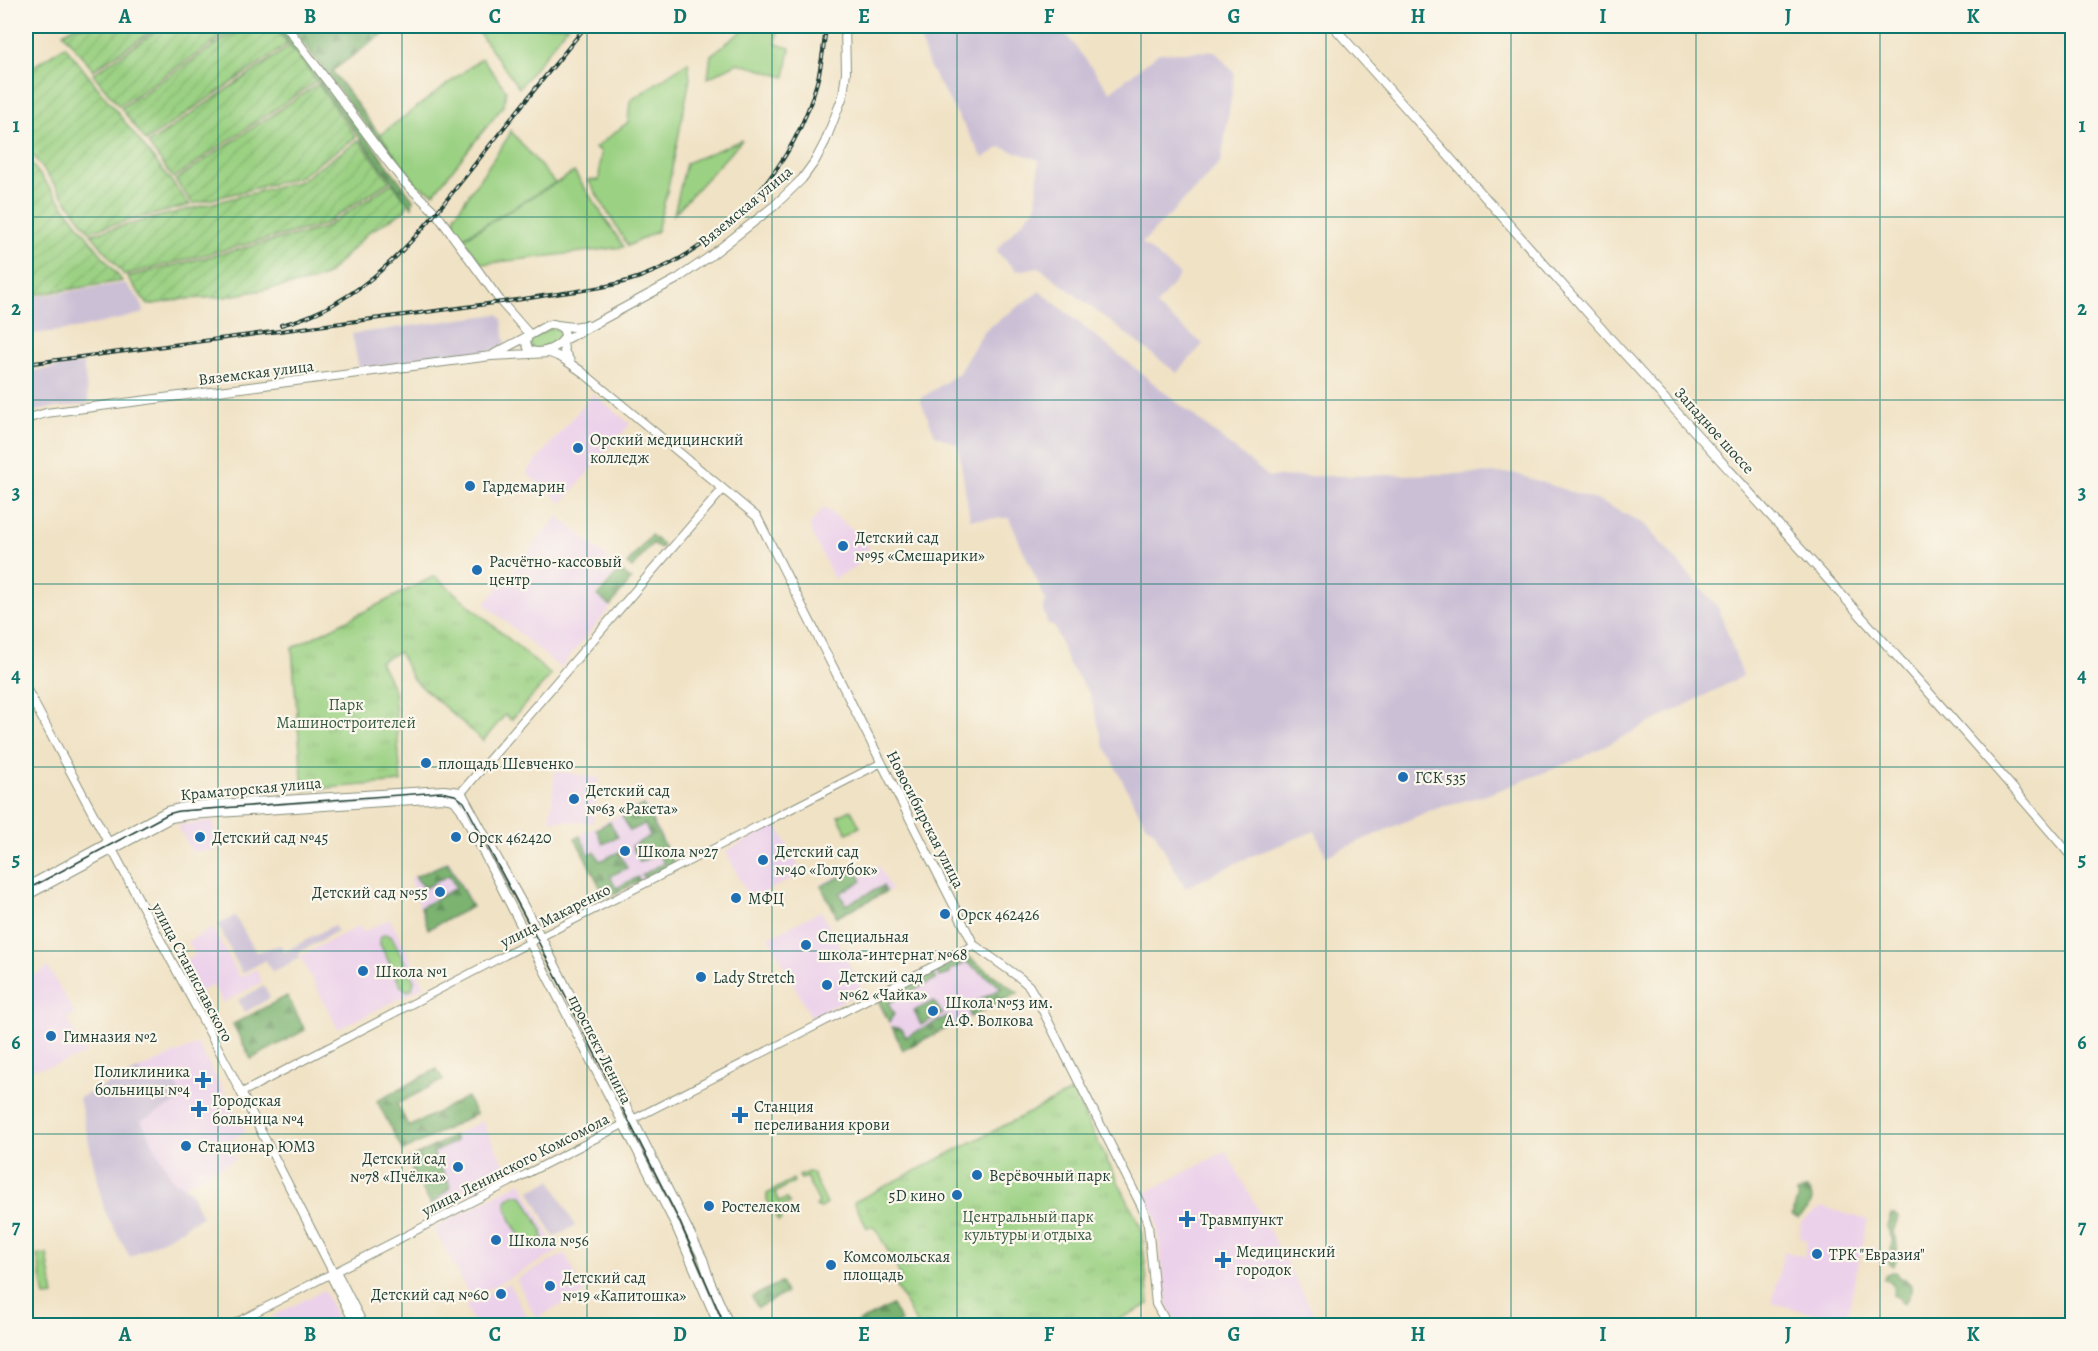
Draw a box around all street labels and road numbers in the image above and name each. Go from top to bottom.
street label: Вяземская улица [694,161,798,253]
street label: Вяземская улица [197,355,316,391]
street label: Западное шоссе [1669,382,1759,479]
street label: Новосибирская улица [881,747,970,893]
street label: Краматорская улица [180,772,323,806]
street label: улица Макаренко [496,879,614,954]
street label: улица Станиславского [146,898,238,1046]
street label: проспект Ленина [563,991,637,1109]
street label: улица Ленинского Комсомола [417,1108,614,1222]

